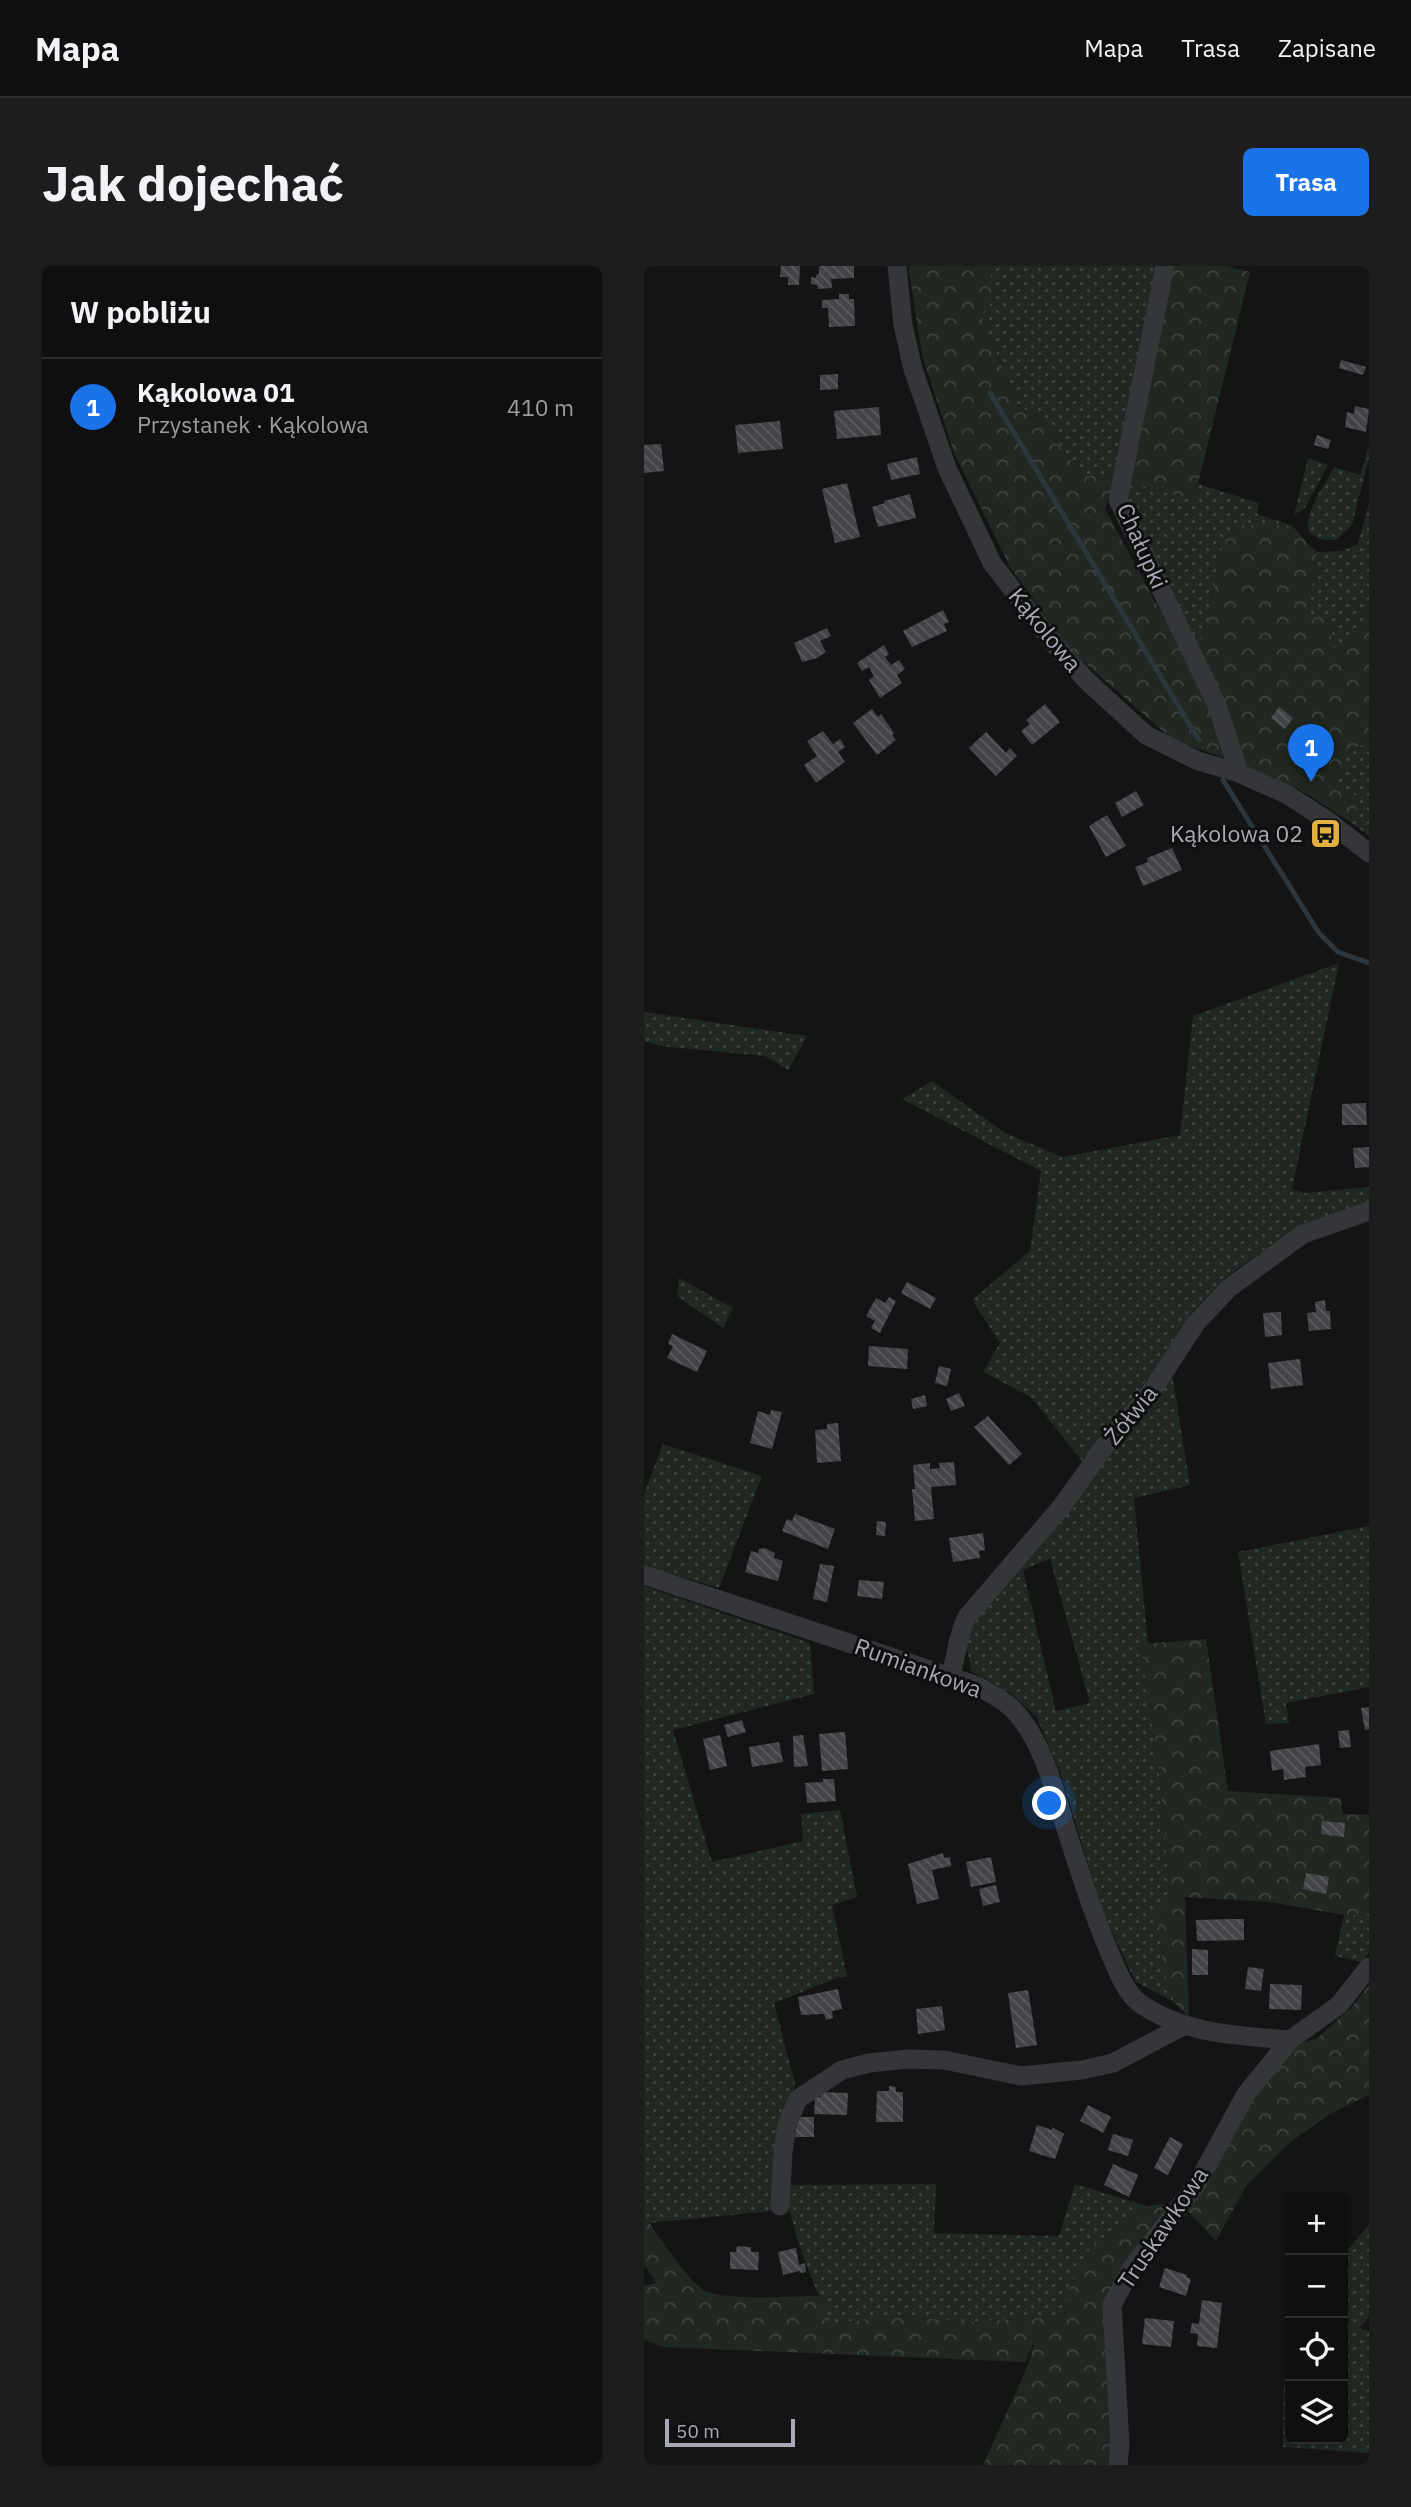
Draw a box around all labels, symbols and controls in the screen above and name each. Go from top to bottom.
text: Mapa [35,27,120,70]
text: Mapa [1084,32,1143,64]
text: Trasa [1181,32,1240,64]
text: Zapisane [1278,32,1376,64]
button: Trasa [1243,148,1369,216]
text: Jak dojechać [42,151,344,214]
text: W pobliżu [70,292,211,331]
text: Kąkolowa 01 [137,375,295,409]
text: 1 [86,392,100,422]
text: 410 m [507,392,574,422]
text: Przystanek · Kąkolowa [137,409,369,439]
street label: Chałupki [1111,498,1175,593]
street label: Kąkolowa [1003,581,1089,678]
pin: 1 [1288,724,1334,782]
bus stop icon: Kąkolowa 02 [1309,817,1343,851]
place label: Kąkolowa 02 [1170,818,1303,848]
street label: Żółwia [1097,1378,1163,1450]
street label: Rumiankowa [851,1630,986,1704]
your location [1032,1786,1066,1820]
street label: Truskawkowa [1110,2161,1214,2294]
map controls [1285,2192,1348,2444]
button: + [1285,2192,1348,2255]
button: − [1285,2255,1348,2318]
button: locate [1285,2318,1348,2381]
button: layers [1285,2381,1348,2444]
scale bar [665,2416,794,2448]
text: 50 m [676,2419,720,2443]

